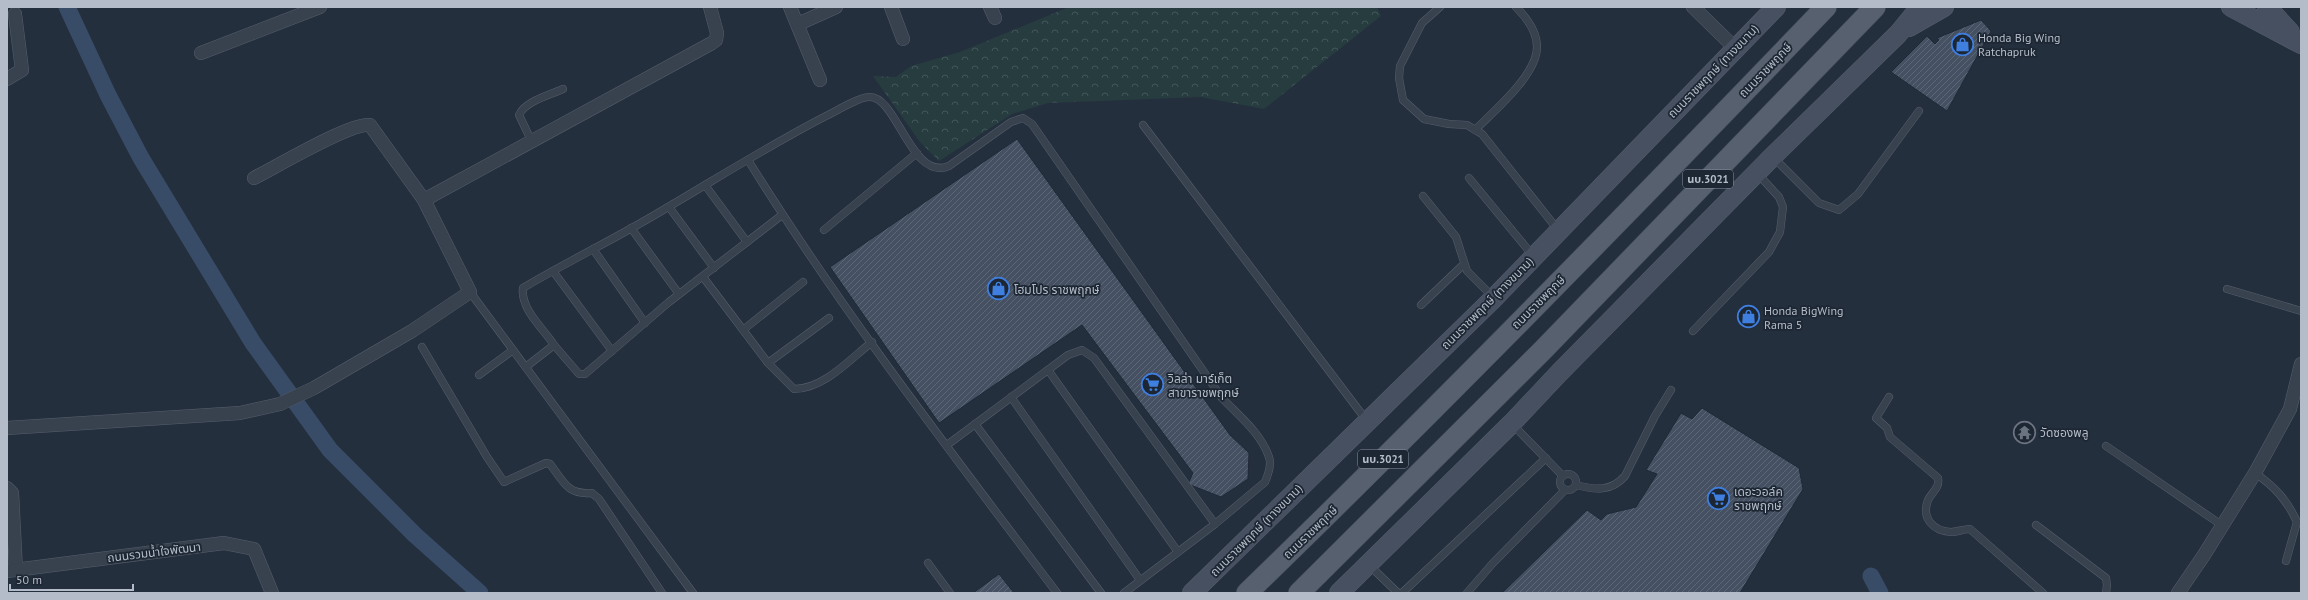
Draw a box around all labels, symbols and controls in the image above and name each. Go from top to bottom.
street label: ถนนราชพฤกษ์ (ทางขนาน) [1664,21,1762,121]
place label: Honda Big Wing Ratchapruk [1978,30,2060,59]
shop icon: Honda Big Wing Ratchapruk [1950,31,1976,57]
street label: ถนนราชพฤกษ์ [1735,39,1795,100]
road number: นบ.3021 [1683,170,1733,188]
street label: ถนนราชพฤกษ์ (ทางขนาน) [1438,254,1536,352]
street label: ถนนราชพฤกษ์ [1508,272,1568,332]
shop icon: โฮมโปร ราชพฤกษ์ [985,276,1011,302]
place label: โฮมโปร ราชพฤกษ์ [1014,282,1100,297]
place label: Honda BigWing Rama 5 [1764,303,1844,332]
shop icon: Honda BigWing Rama 5 [1735,304,1761,330]
place label: วิลล่า มาร์เก็ต สาขาราชพฤกษ์ [1167,371,1239,400]
supermarket icon: วิลล่า มาร์เก็ต สาขาราชพฤกษ์ [1139,372,1165,398]
temple icon: วัดซองพลู [2012,419,2038,445]
place label: วัดซองพลู [2040,425,2089,440]
road number: นบ.3021 [1358,450,1408,468]
street label: ถนนราชพฤกษ์ (ทางขนาน) [1207,481,1305,579]
place label: เดอะวอล์ค ราชพฤกษ์ [1734,484,1783,513]
supermarket icon: เดอะวอล์ค ราชพฤกษ์ [1706,485,1732,511]
street label: ถนนราชพฤกษ์ [1280,502,1341,562]
street label: ถนนรวมน้ำใจพัฒนา [106,538,202,565]
scale bar [10,566,133,592]
text: 50 m [16,572,42,587]

